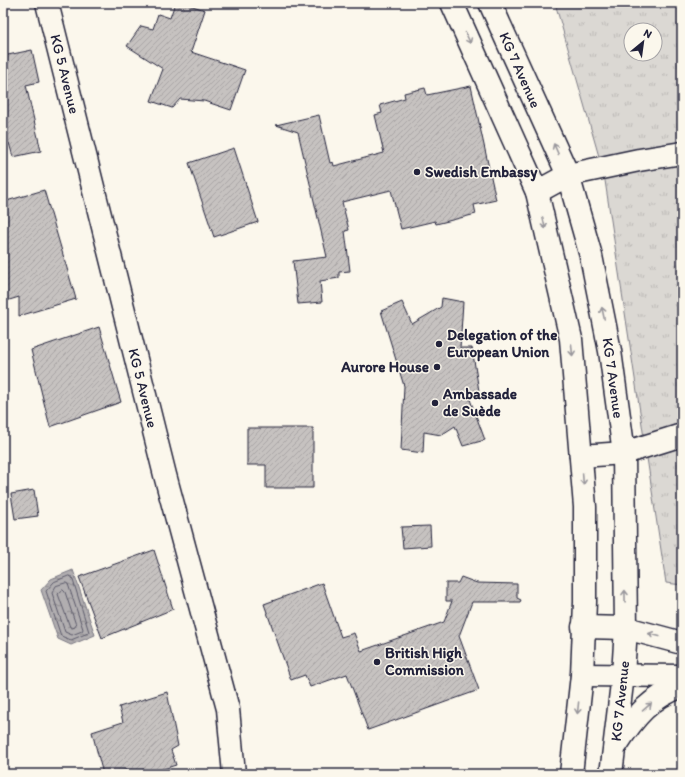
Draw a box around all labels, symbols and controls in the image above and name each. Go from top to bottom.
north arrow [623,22,663,62]
text: N [641,26,654,41]
street label: KG 7 Avenue [495,29,545,111]
street label: KG 5 Avenue [46,32,84,116]
one-way arrow [465,32,472,44]
one-way arrow [552,143,559,155]
place label: Swedish Embassy [425,163,538,182]
marker: Swedish Embassy [412,167,422,177]
one-way arrow [541,216,549,229]
one-way arrow [598,307,606,320]
place label: Delegation of the European Union [447,326,557,362]
street label: KG 7 Avenue [598,337,628,419]
marker: Delegation of the European Union [434,339,444,349]
one-way arrow [569,343,576,356]
street label: KG 5 Avenue [124,346,162,430]
place label: Aurore House [340,358,429,376]
marker: Aurore House [432,362,442,372]
place label: Ambassade de Suède [442,385,517,420]
marker: Ambassade de Suède [430,398,440,408]
one-way arrow [579,472,586,485]
one-way arrow [622,590,629,603]
one-way arrow [648,631,661,639]
place label: British High Commission [385,644,465,679]
marker: British High Commission [372,657,382,667]
street label: KG 7 Avenue [607,660,633,742]
one-way arrow [574,701,582,714]
one-way arrow [641,703,651,712]

